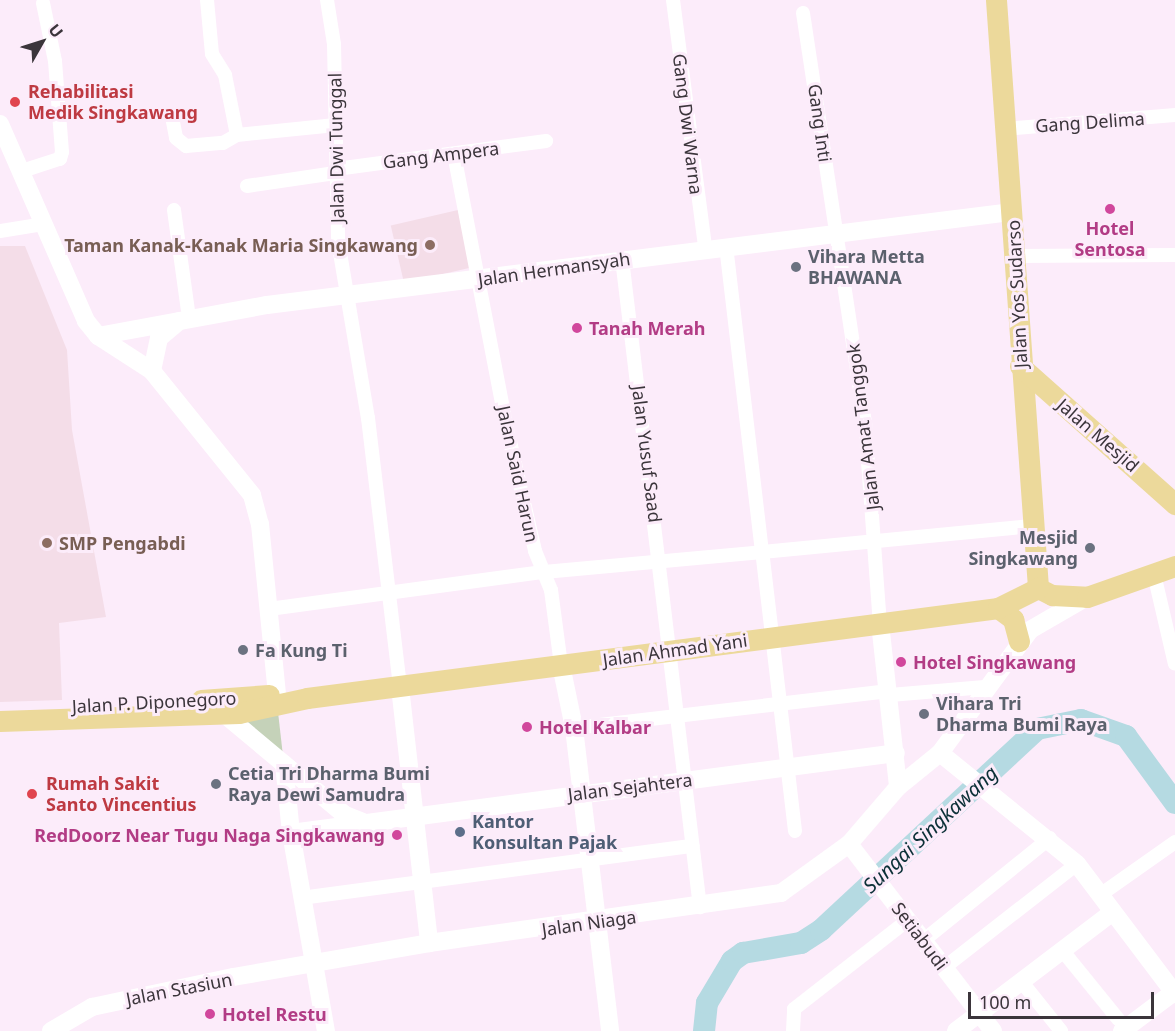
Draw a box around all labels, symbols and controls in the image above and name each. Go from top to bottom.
north arrow [12,12,72,72]
text: U [44,19,68,42]
street label: Gang Dwi Warna [669,52,707,196]
street label: Jalan Dwi Tunggal [324,73,348,223]
place label: Rehabilitasi Medik Singkawang [28,81,198,124]
street label: Gang Inti [804,83,836,163]
marker: Rehabilitasi Medik Singkawang [6,93,24,111]
street label: Gang Delima [1035,107,1145,137]
street label: Gang Ampera [382,137,500,173]
marker: Hotel Sentosa [1103,202,1117,216]
place label: Hotel Sentosa [1074,218,1146,260]
street label: Jalan Yos Sudarso [1002,219,1032,369]
place label: Taman Kanak-Kanak Maria Singkawang [64,234,418,256]
marker: Taman Kanak-Kanak Maria Singkawang [423,238,437,252]
place label: Vihara Metta BHAWANA [808,246,925,288]
street label: Jalan Hermansyah [476,248,632,290]
marker: Vihara Metta BHAWANA [789,260,803,274]
place label: Tanah Merah [589,317,705,339]
marker: Tanah Merah [570,321,584,335]
street label: Jalan Amat Tanggok [842,343,884,511]
street label: Jalan Yusuf Saad [628,384,666,524]
street label: Jalan Mesjid [1053,394,1143,476]
street label: Jalan Said Harun [493,404,543,544]
place label: Mesjid Singkawang [968,527,1078,570]
place label: SMP Pengabdi [59,532,186,554]
marker: SMP Pengabdi [40,536,54,550]
marker: Mesjid Singkawang [1083,541,1097,555]
street label: Jalan Ahmad Yani [601,629,749,671]
place label: Fa Kung Ti [255,639,348,661]
marker: Fa Kung Ti [236,643,250,657]
place label: Hotel Singkawang [913,651,1076,673]
marker: Hotel Singkawang [894,655,908,669]
street label: Jalan P. Diponegoro [71,687,237,717]
place label: Vihara Tri Dharma Bumi Raya [936,693,1108,736]
marker: Vihara Tri Dharma Bumi Raya [917,707,931,721]
place label: Hotel Kalbar [539,716,651,738]
marker: Hotel Kalbar [520,720,534,734]
water label: Sungai Singkawang [858,760,1002,898]
place label: Cetia Tri Dharma Bumi Raya Dewi Samudra [228,763,430,806]
street label: Jalan Sejahtera [567,769,693,805]
place label: Rumah Sakit Santo Vincentius [46,773,197,816]
marker: Cetia Tri Dharma Bumi Raya Dewi Samudra [209,777,223,791]
marker: Rumah Sakit Santo Vincentius [23,785,41,803]
place label: Kantor Konsultan Pajak [472,811,617,854]
place label: RedDoorz Near Tugu Naga Singkawang [34,824,385,846]
marker: Kantor Konsultan Pajak [453,825,467,839]
marker: RedDoorz Near Tugu Naga Singkawang [390,828,404,842]
street label: Setiabudi [888,898,952,974]
street label: Jalan Niaga [540,906,638,940]
street label: Jalan Stasiun [124,968,234,1010]
scale bar [971,980,1157,1018]
text: 100 m [979,990,1031,1014]
place label: Hotel Restu [222,1003,327,1025]
marker: Hotel Restu [203,1007,217,1021]

